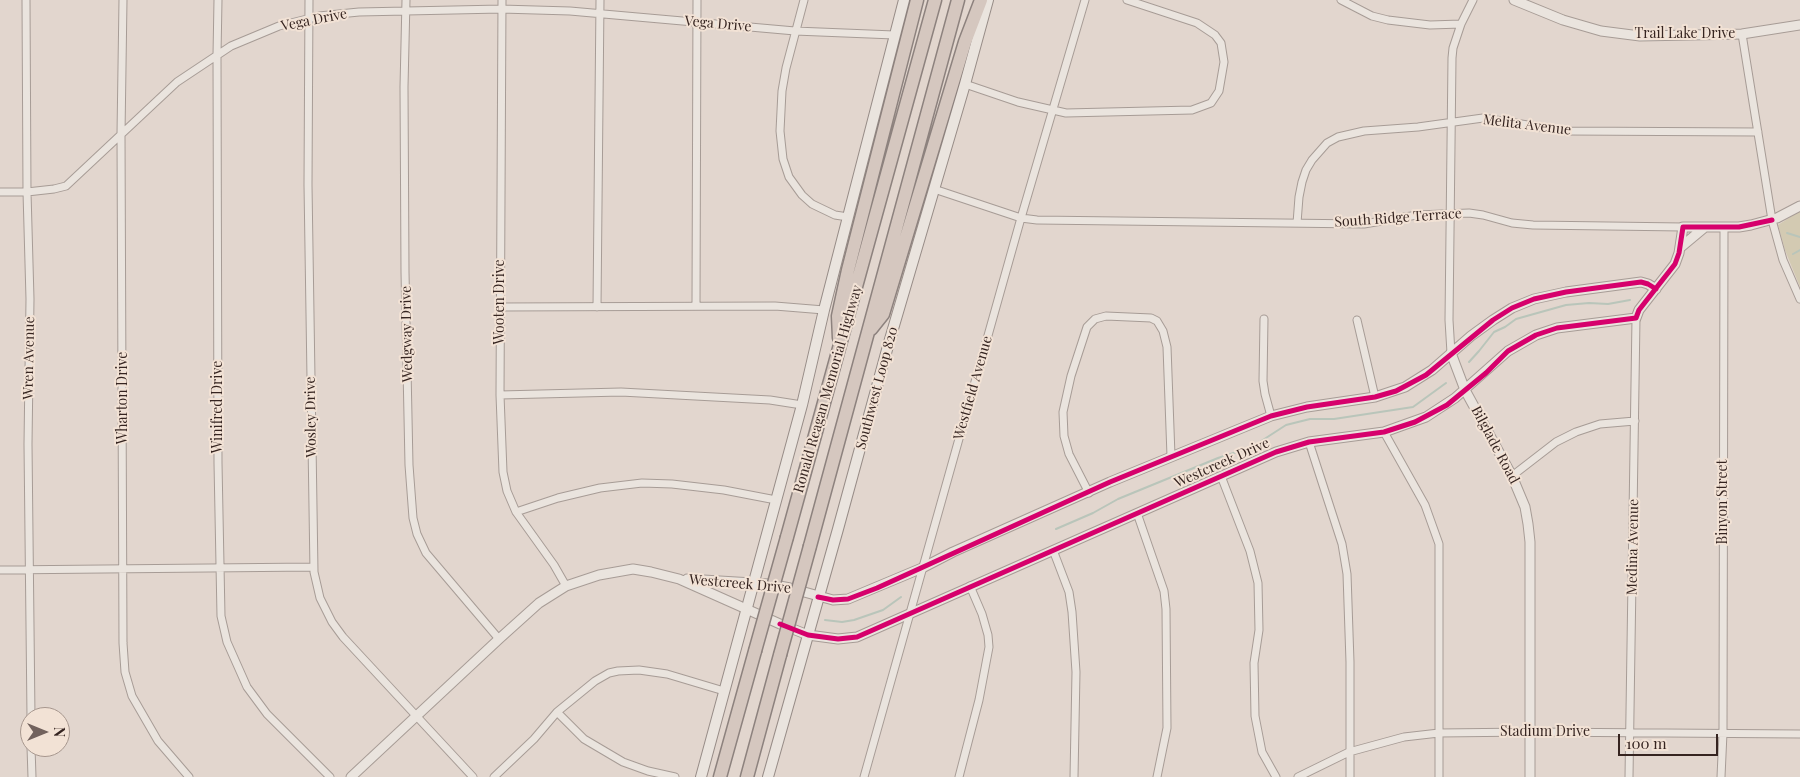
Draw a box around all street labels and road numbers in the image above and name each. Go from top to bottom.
street label: Vega Drive [279,5,349,35]
street label: Vega Drive [684,13,752,35]
street label: Trail Lake Drive [1635,26,1735,42]
street label: Melita Avenue [1482,111,1572,139]
street label: South Ridge Terrace [1334,205,1462,231]
street label: Wooten Drive [492,259,508,345]
street label: Ronald Reagan Memorial Highway [790,283,866,495]
street label: Wedgway Drive [398,286,416,382]
street label: Wren Avenue [20,316,38,400]
street label: Southwest Loop 820 [853,325,901,451]
street label: Westfield Avenue [950,334,996,442]
street label: Wharton Drive [115,352,131,444]
street label: Winifred Drive [210,361,226,453]
street label: Wosley Drive [302,376,320,458]
street label: Bilglade Road [1467,403,1523,487]
street label: Westcreek Drive [1172,435,1272,491]
street label: Binyon Street [1715,459,1731,545]
street label: Medina Avenue [1624,499,1642,595]
street label: Westcreek Drive [688,571,792,597]
street label: Stadium Drive [1500,724,1590,740]

